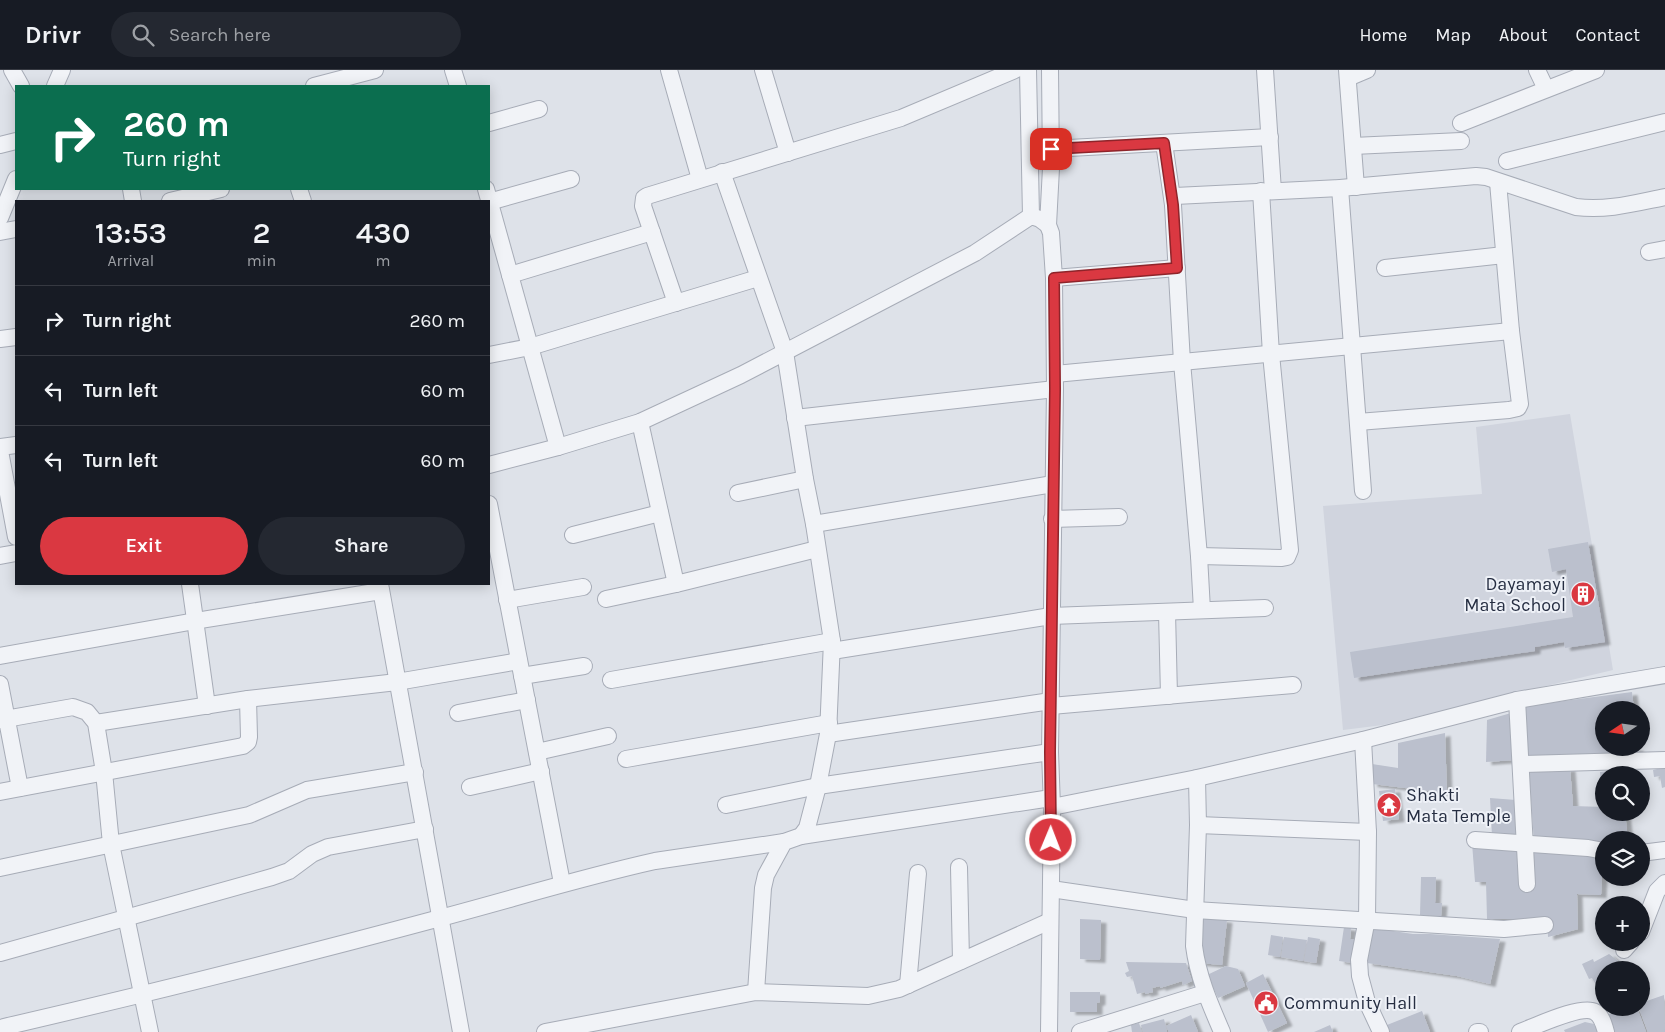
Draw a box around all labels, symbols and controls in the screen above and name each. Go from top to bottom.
search box [111,12,461,57]
text: Drivr [25,21,81,49]
icon: search [129,21,157,49]
text: Search here [169,24,271,46]
text: Home [1359,24,1407,46]
text: Map [1435,24,1471,46]
text: About [1499,24,1548,46]
text: Contact [1576,24,1640,46]
text: 260 m [123,104,230,145]
icon: right [40,105,105,170]
pin [1030,128,1072,170]
icon: arrive [1037,135,1065,163]
text: Turn right [123,146,221,172]
text: 13:53 [95,215,167,251]
text: 2 [252,215,270,251]
text: 430 [356,215,410,251]
text: Arrival [107,251,154,270]
text: min [247,251,276,270]
text: m [376,251,391,270]
icon: right [40,307,68,335]
text: Turn right [83,310,172,332]
text: 260 m [410,310,465,332]
icon: left [40,377,68,405]
text: Turn left [83,380,158,402]
text: 60 m [421,380,465,402]
icon: left [40,447,68,475]
text: Turn left [83,450,158,472]
text: 60 m [421,450,465,472]
button: Exit [40,517,248,575]
button: Share [258,517,465,575]
place label: Dayamayi Mata School [1464,573,1566,616]
building icon: Dayamayi Mata School [1570,581,1596,607]
north arrow [1595,701,1650,756]
map controls [1595,701,1650,1016]
button: search [1595,766,1650,821]
place label: Shakti Mata Temple [1406,784,1511,827]
temple icon: Shakti Mata Temple [1376,792,1402,818]
position arrow [1024,813,1076,865]
button: layers [1595,831,1650,886]
button: + [1595,896,1650,951]
button: − [1595,961,1650,1016]
public building icon: Community Hall [1253,990,1279,1016]
place label: Community Hall [1284,992,1417,1014]

